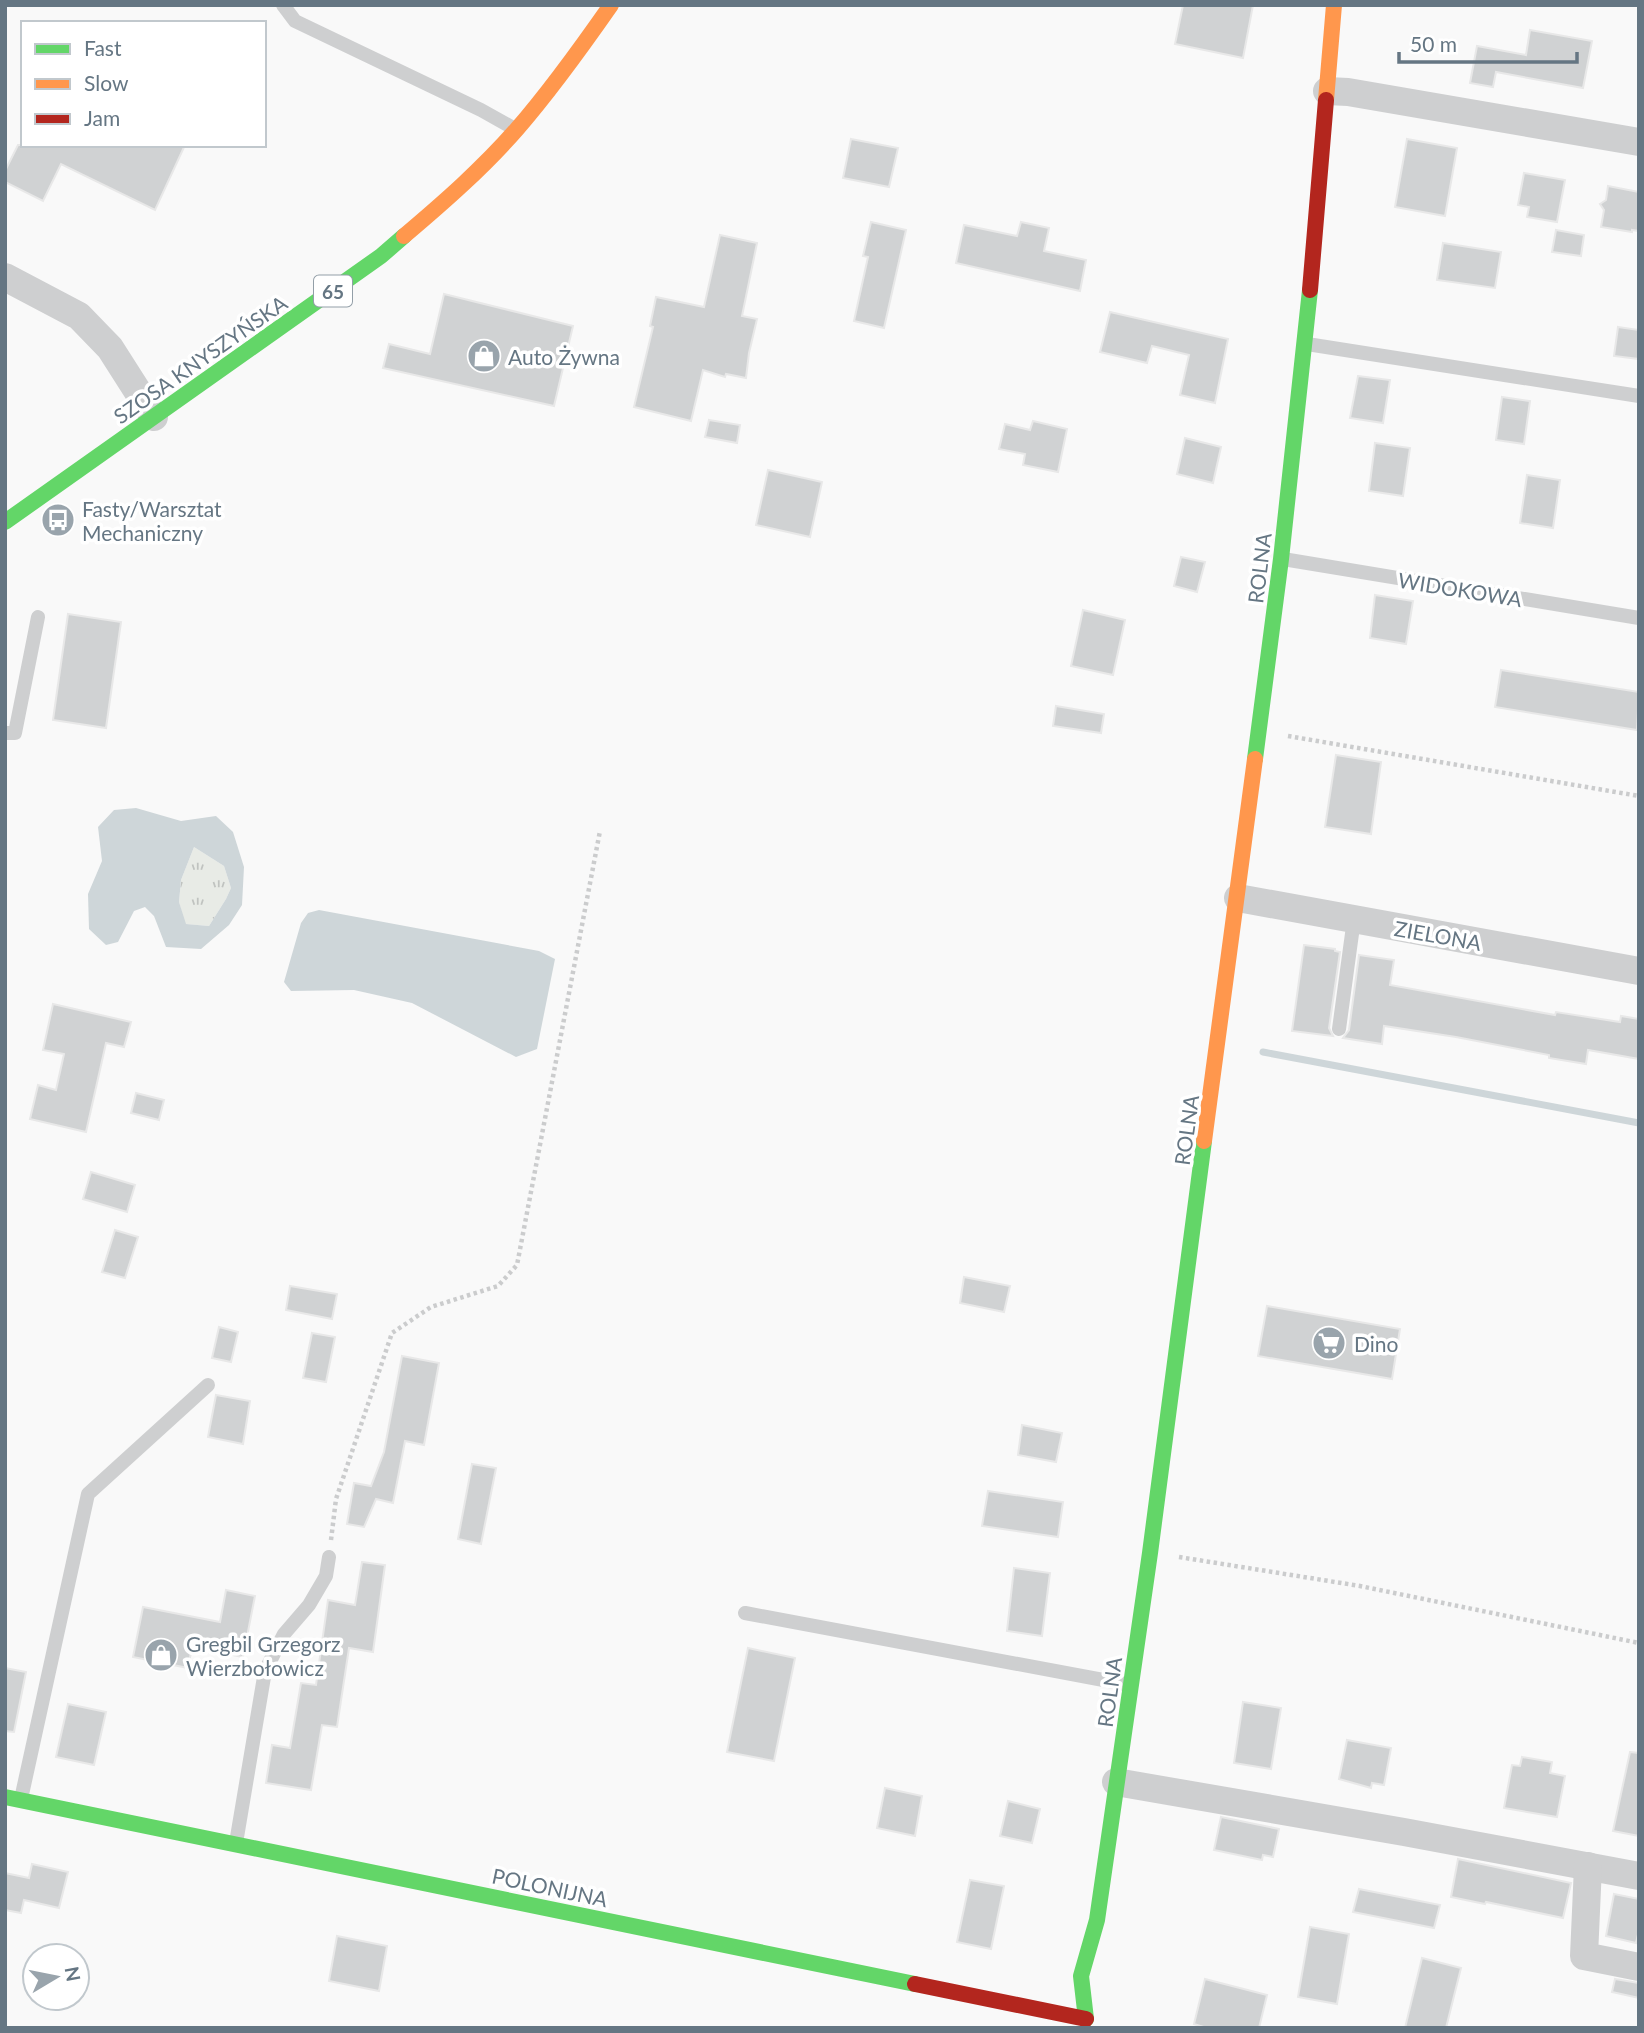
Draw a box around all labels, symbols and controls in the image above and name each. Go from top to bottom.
legend [21,21,266,147]
scale bar [1399,21,1578,65]
text: 50 m [1410,31,1457,56]
text: Fast [84,35,122,60]
text: Slow [84,70,129,95]
text: Jam [84,105,120,130]
road number: 65 [314,276,352,306]
street label: SZOSA KNYSZYŃSKA [109,289,292,428]
shop icon: Auto Żywna [465,337,503,375]
place label: Auto Żywna [508,344,620,369]
place label: Fasty/Warsztat Mechaniczny [82,496,222,545]
bus stop icon: Fasty/Warsztat Mechaniczny [39,501,77,539]
street label: ROLNA [1242,531,1276,605]
street label: WIDOKOWA [1396,567,1524,611]
street label: ZIELONA [1393,915,1484,955]
street label: ROLNA [1169,1092,1203,1167]
supermarket icon: Dino [1310,1324,1348,1362]
place label: Dino [1354,1331,1399,1356]
place label: Gregbil Grzegorz Wierzbołowicz [186,1631,341,1680]
shop icon: Gregbil Grzegorz Wierzbołowicz [142,1636,180,1674]
street label: ROLNA [1092,1654,1126,1729]
street label: POLONIJNA [490,1863,611,1912]
north arrow [21,1942,91,2012]
text: N [61,1965,86,1983]

